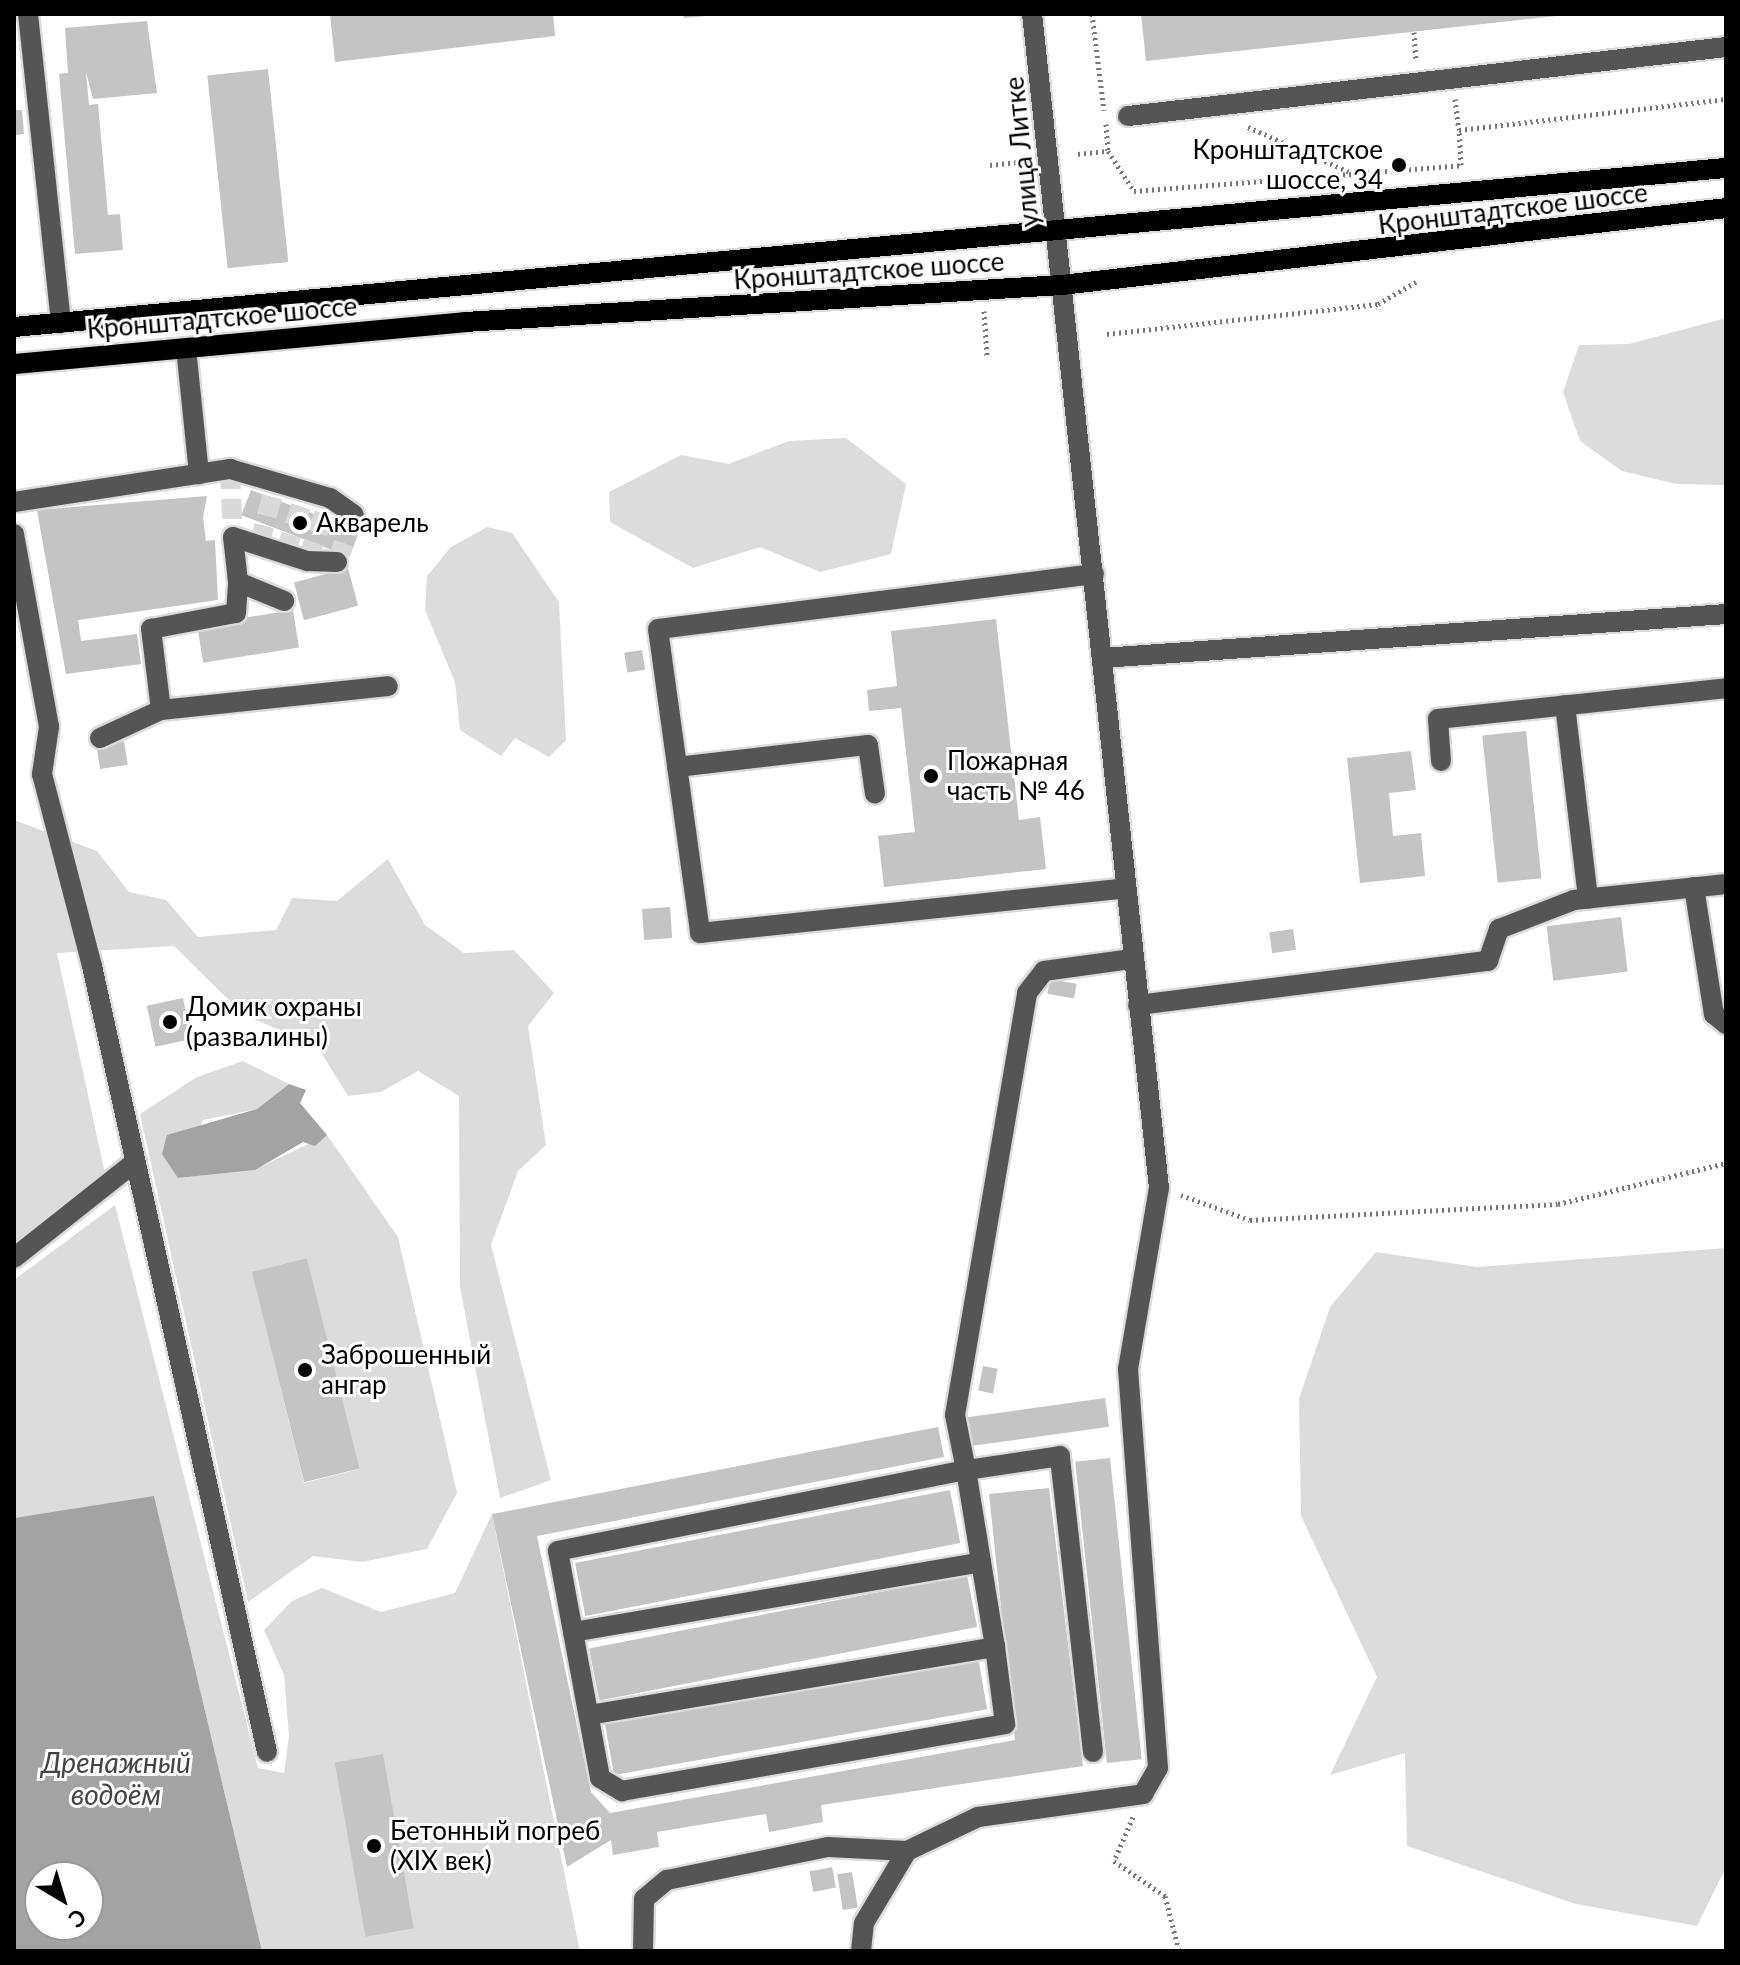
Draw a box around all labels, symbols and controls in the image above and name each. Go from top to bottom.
street label: улица Литке [999,75,1045,229]
place label: Кронштадтское шоссе, 34 [1193,134,1383,196]
marker: Кронштадтское шоссе, 34 [1390,156,1408,174]
street label: Кронштадтское шоссе [1376,177,1650,241]
street label: Кронштадтское шоссе [733,246,1005,296]
street label: Кронштадтское шоссе [86,291,358,345]
place label: Акварель [316,507,429,539]
marker: Акварель [291,514,309,532]
place label: Пожарная часть № 46 [947,745,1085,806]
marker: Пожарная часть № 46 [922,767,940,785]
place label: Домик охраны (развалины) [186,991,362,1052]
marker: Домик охраны (развалины) [161,1013,179,1031]
place label: Заброшенный ангар [321,1339,491,1400]
marker: Заброшенный ангар [296,1361,314,1379]
water label: Дренажный водоём [41,1745,191,1811]
place label: Бетонный погреб (ХIX век) [390,1815,600,1876]
marker: Бетонный погреб (ХIX век) [365,1837,383,1855]
north arrow [24,1861,104,1941]
text: С [64,1904,92,1934]

